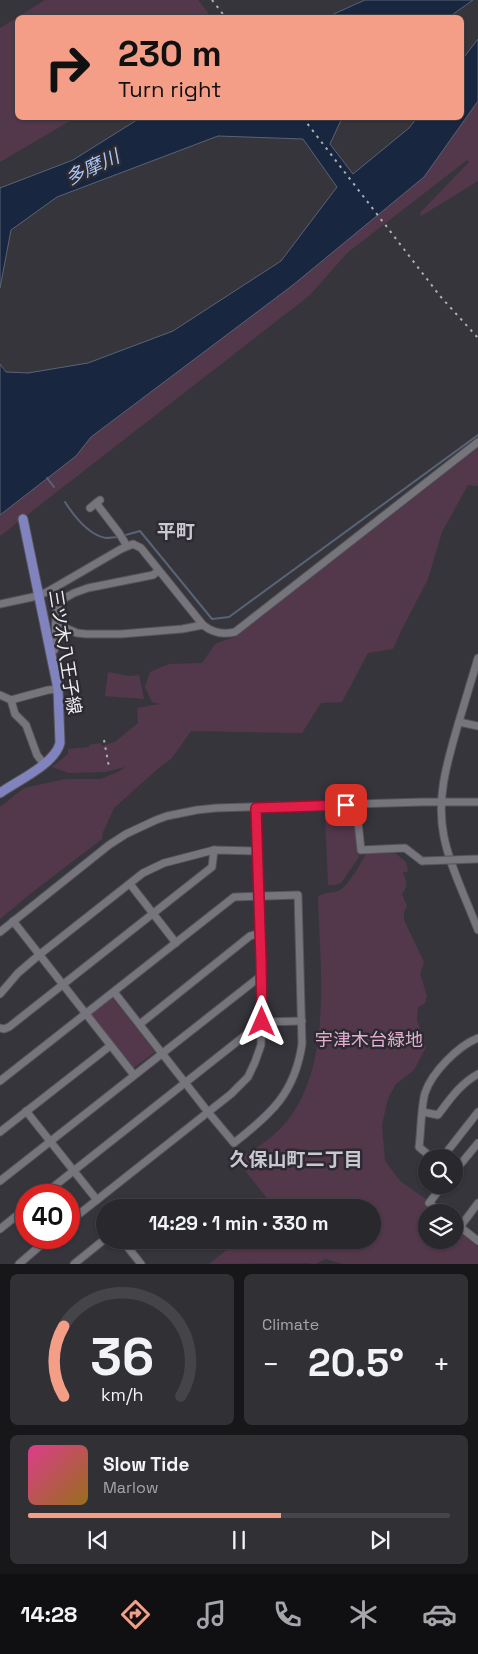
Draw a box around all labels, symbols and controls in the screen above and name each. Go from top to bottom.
text: 230 m [118,32,222,76]
icon: right [35,35,100,100]
text: Turn right [118,75,221,103]
water label: 多摩川 [61,143,125,191]
district label: 平町 [157,519,195,544]
street label: 三ツ木八王子線 [44,588,87,716]
pin [325,784,367,826]
icon: arrive [332,791,360,819]
position arrow [235,995,287,1047]
park label: 宇津木台緑地 [315,1028,423,1051]
district label: 久保山町二丁目 [229,1147,363,1172]
map controls [418,1149,463,1249]
button: search [418,1149,463,1194]
speed limit sign: 40 [15,1184,80,1249]
button: layers [418,1204,463,1249]
text: 14:29 · 1 min · 330 m [149,1211,328,1236]
text: Climate [262,1314,319,1335]
text: 36 [90,1324,154,1390]
text: 20.5° [308,1339,404,1387]
text: − [262,1346,279,1382]
text: + [433,1346,450,1382]
text: km/h [101,1383,143,1406]
text: Slow Tide [103,1452,189,1477]
text: Marlow [103,1477,159,1498]
icon: previous [84,1526,112,1554]
icon: pause [225,1526,253,1554]
icon: next [366,1526,394,1554]
icon: directions [118,1597,153,1632]
icon: music [194,1597,229,1632]
icon: phone [270,1597,305,1632]
icon: climate [346,1597,381,1632]
icon: car [422,1597,457,1632]
text: 14:28 [21,1600,77,1628]

